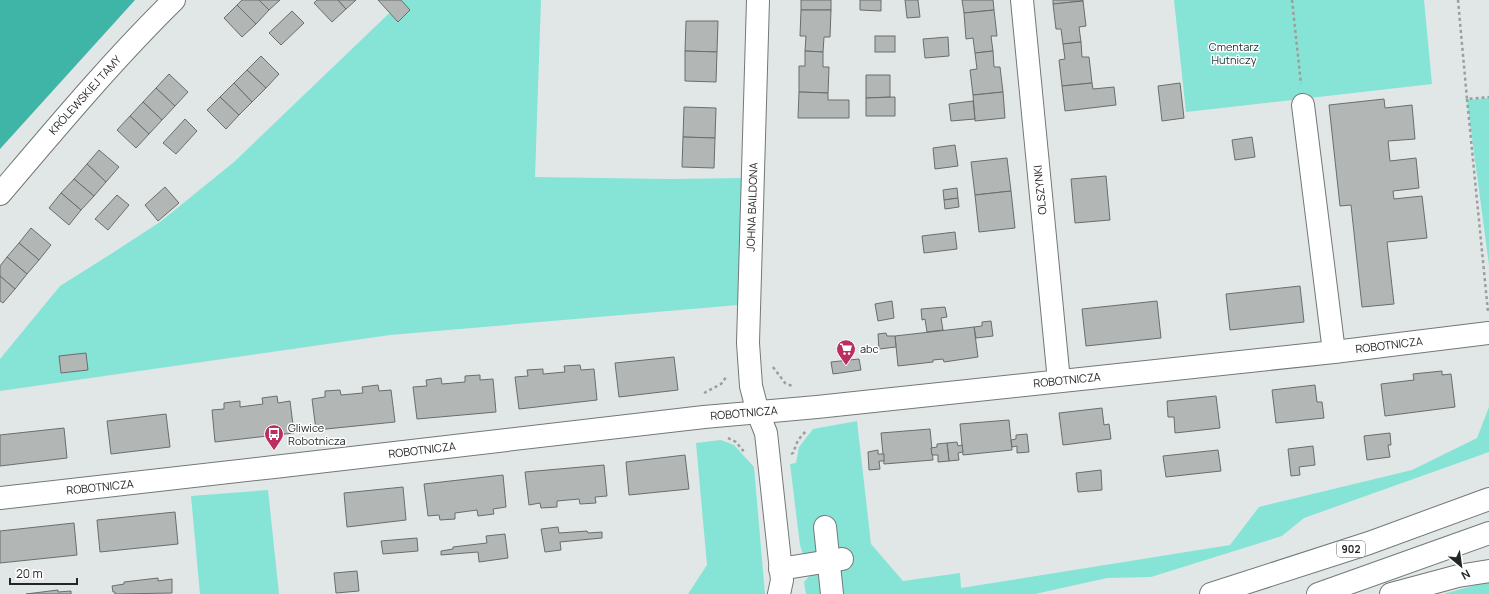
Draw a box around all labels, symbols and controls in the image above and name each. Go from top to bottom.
park label: Cmentarz Hutniczy [1209,39,1259,67]
street label: KRÓLEWSKIEJ TAMY [45,51,125,137]
street label: JOHNA BAILDONA [742,162,761,252]
street label: OLSZYNKI [1029,164,1050,216]
street label: ROBOTNICZA [1354,333,1423,356]
supermarket icon: abc [835,338,857,366]
place label: abc [860,341,879,356]
street label: ROBOTNICZA [1033,369,1101,390]
street label: ROBOTNICZA [710,402,778,423]
place label: Gliwice Robotnicza [288,420,346,448]
bus stop icon: Gliwice Robotnicza [263,423,285,451]
street label: ROBOTNICZA [387,438,456,461]
street label: ROBOTNICZA [66,476,134,497]
road number: 902 [1337,541,1365,557]
north arrow [1441,546,1481,586]
scale bar [10,560,77,586]
text: 20 m [16,565,43,582]
text: N [1459,567,1473,584]

